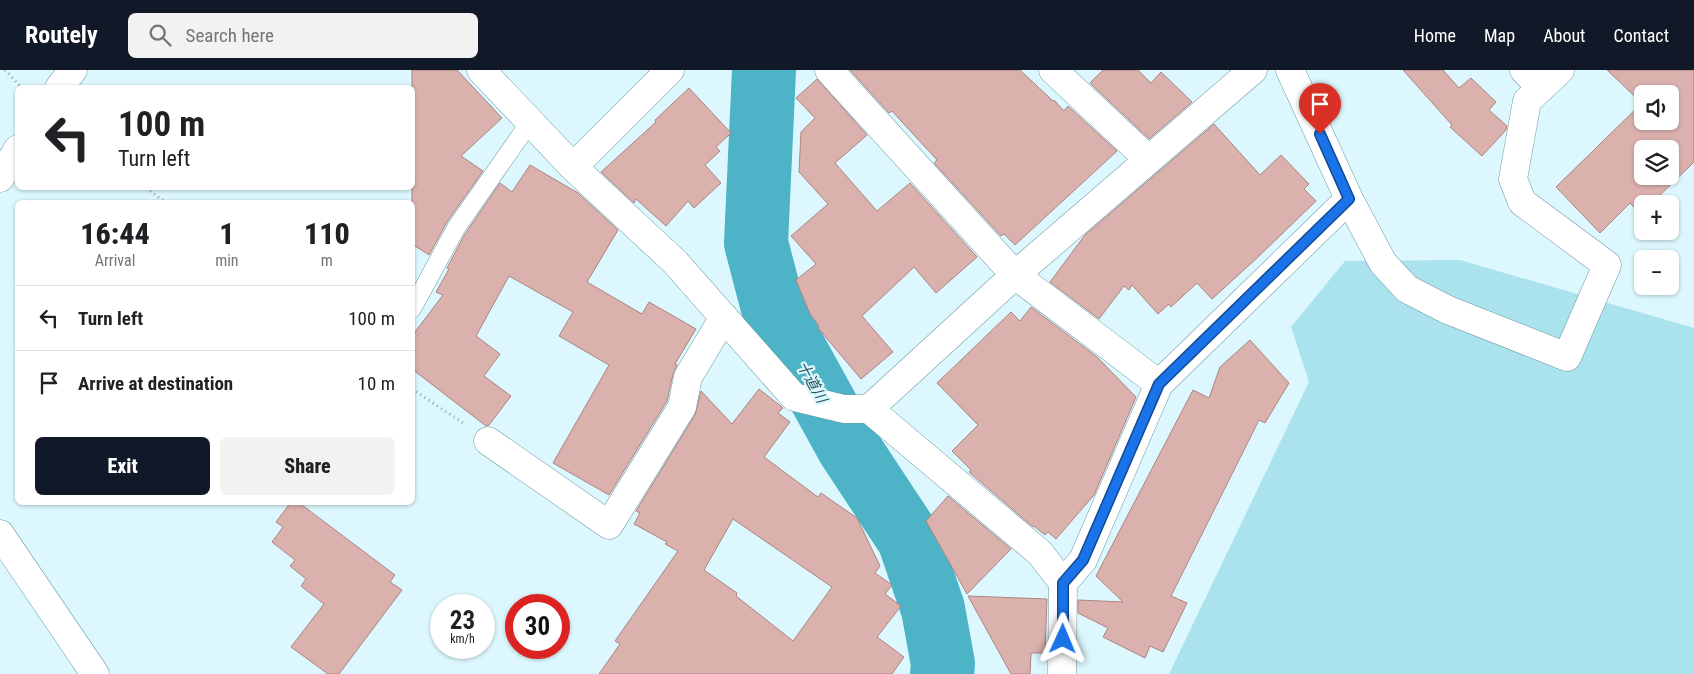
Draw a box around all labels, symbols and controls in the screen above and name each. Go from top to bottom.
search box [128,13,478,58]
text: Routely [25,21,98,49]
icon: search [146,21,174,49]
text: Search here [186,24,274,47]
text: Home [1414,25,1456,46]
text: Map [1484,25,1515,46]
text: About [1543,25,1585,46]
text: Contact [1613,25,1669,46]
pin [1299,83,1341,134]
map controls [1634,85,1679,295]
button: sound [1634,85,1679,130]
icon: arrive [1306,90,1334,118]
text: 100 m [118,104,205,145]
icon: left [35,105,100,170]
button: layers [1634,140,1679,185]
text: Turn left [118,146,190,171]
button: + [1634,195,1679,240]
text: 16:44 [80,216,150,251]
text: 1 [219,216,234,251]
text: 110 [304,216,350,251]
button: − [1634,250,1679,295]
text: Arrival [95,251,135,270]
text: min [215,251,239,270]
text: m [321,251,333,270]
icon: left [35,304,63,332]
text: Turn left [78,307,143,330]
text: 100 m [348,307,395,330]
water label: 十道川 [793,358,832,408]
icon: arrive [35,369,63,397]
text: Arrive at destination [78,372,233,395]
text: 10 m [358,372,395,395]
button: Exit [35,437,210,495]
button: Share [220,437,395,495]
speed limit sign: 30 [505,594,570,659]
text: 23 [450,606,475,635]
position arrow [1036,612,1088,664]
text: km/h [450,632,475,646]

